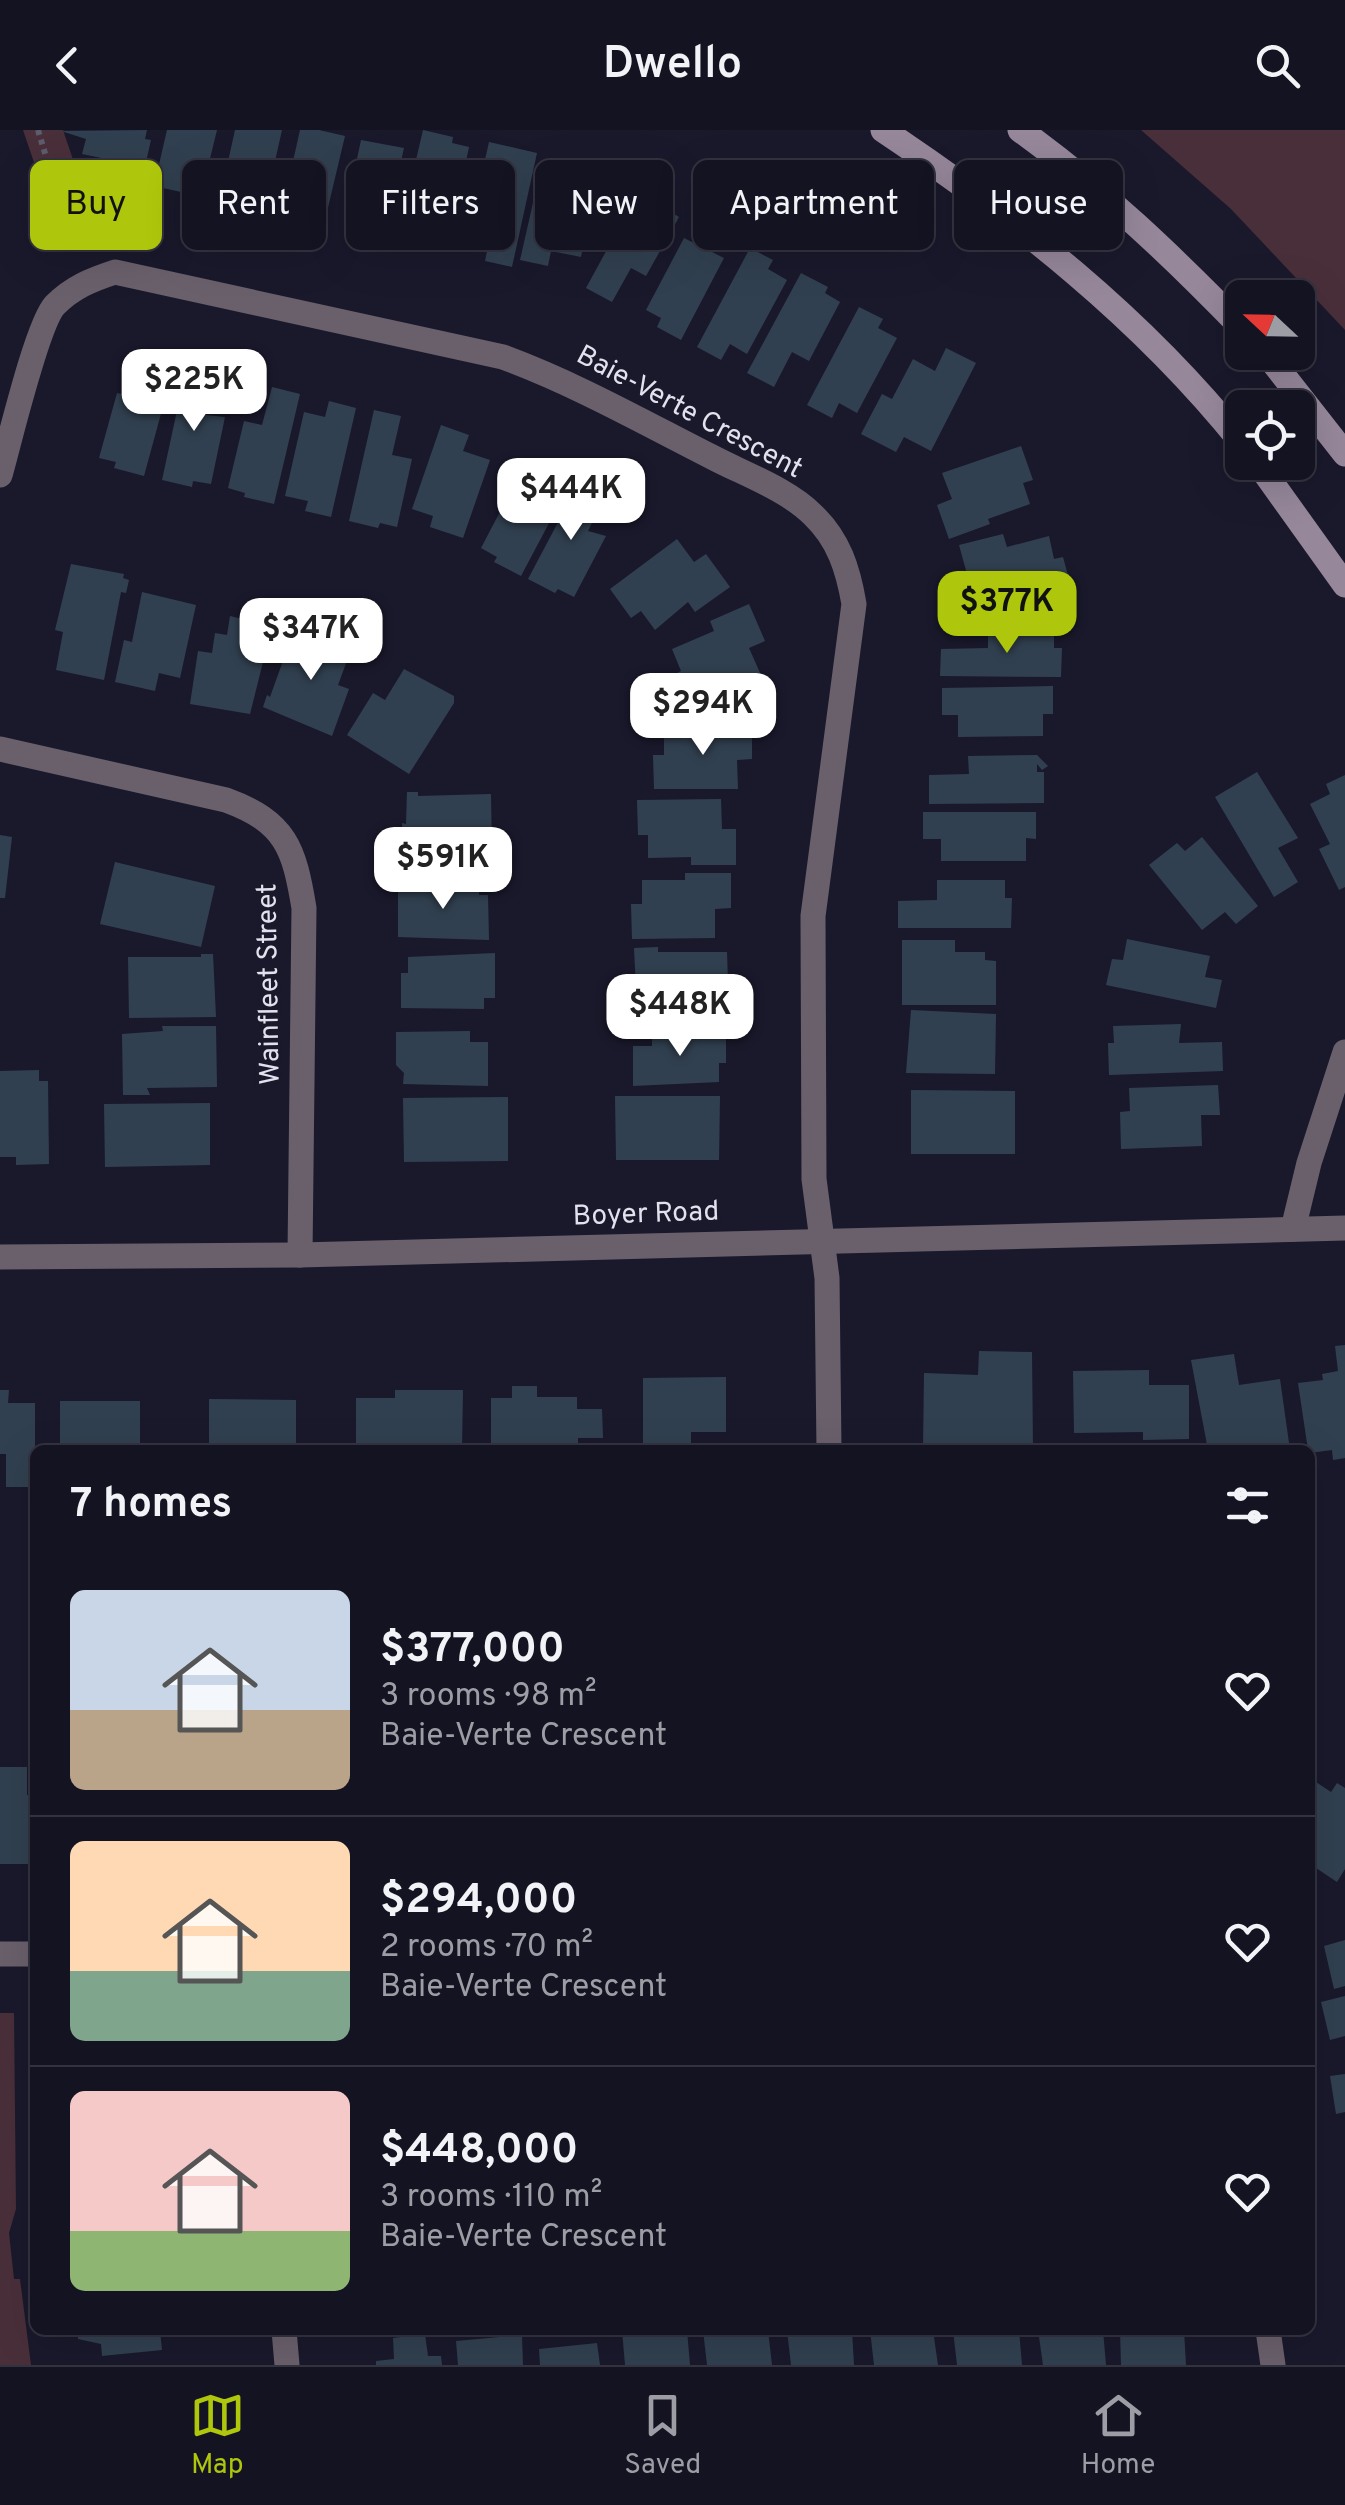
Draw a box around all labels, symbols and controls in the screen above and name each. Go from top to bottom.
text: Dwello [603,37,742,94]
icon: back [40,38,95,93]
icon: search [1250,38,1305,93]
chip: Buy [30,160,162,250]
chip: Rent [182,160,326,250]
chip: Filters [346,160,515,250]
chip: New [535,160,673,250]
chip: Apartment [693,160,934,250]
chip: House [954,160,1123,250]
north arrow [1225,280,1315,370]
map controls [1225,280,1315,480]
street label: Baie-Verte Crescent [570,338,808,488]
pin: $225K [124,349,264,434]
text: $225K [144,361,244,401]
button: locate [1225,390,1315,480]
pin: $444K [501,458,641,543]
text: $444K [519,470,623,510]
pin: $377K [937,571,1077,656]
text: $377K [960,583,1054,623]
pin: $347K [241,598,381,683]
text: $347K [262,610,360,650]
pin: $294K [633,673,773,758]
text: $294K [652,685,754,725]
pin: $591K [373,827,513,912]
text: $591K [396,839,490,879]
street label: Wainfleet Street [250,883,290,1085]
pin: $448K [610,974,750,1059]
text: $448K [628,986,732,1026]
street label: Boyer Road [572,1194,720,1236]
icon: filters [1220,1478,1275,1533]
text: 7 homes [70,1479,232,1532]
text: $377,000 [380,1624,565,1677]
icon: home [150,1630,270,1750]
icon: heart [1220,1663,1275,1718]
text: 3 rooms · 98 m² [380,1677,597,1717]
text: Baie-Verte Crescent [380,1717,667,1757]
text: $294,000 [380,1875,577,1928]
icon: home [150,1881,270,2001]
icon: heart [1220,1914,1275,1969]
text: 2 rooms · 70 m² [380,1928,593,1968]
text: Baie-Verte Crescent [380,1968,667,2008]
text: $448,000 [380,2125,578,2178]
icon: home [150,2131,270,2251]
icon: heart [1220,2164,1275,2219]
text: 3 rooms · 110 m² [380,2178,602,2218]
text: Baie-Verte Crescent [380,2218,667,2258]
tab: Map [190,2388,245,2484]
tab: Saved [624,2388,701,2484]
tab: Home [1081,2388,1155,2484]

